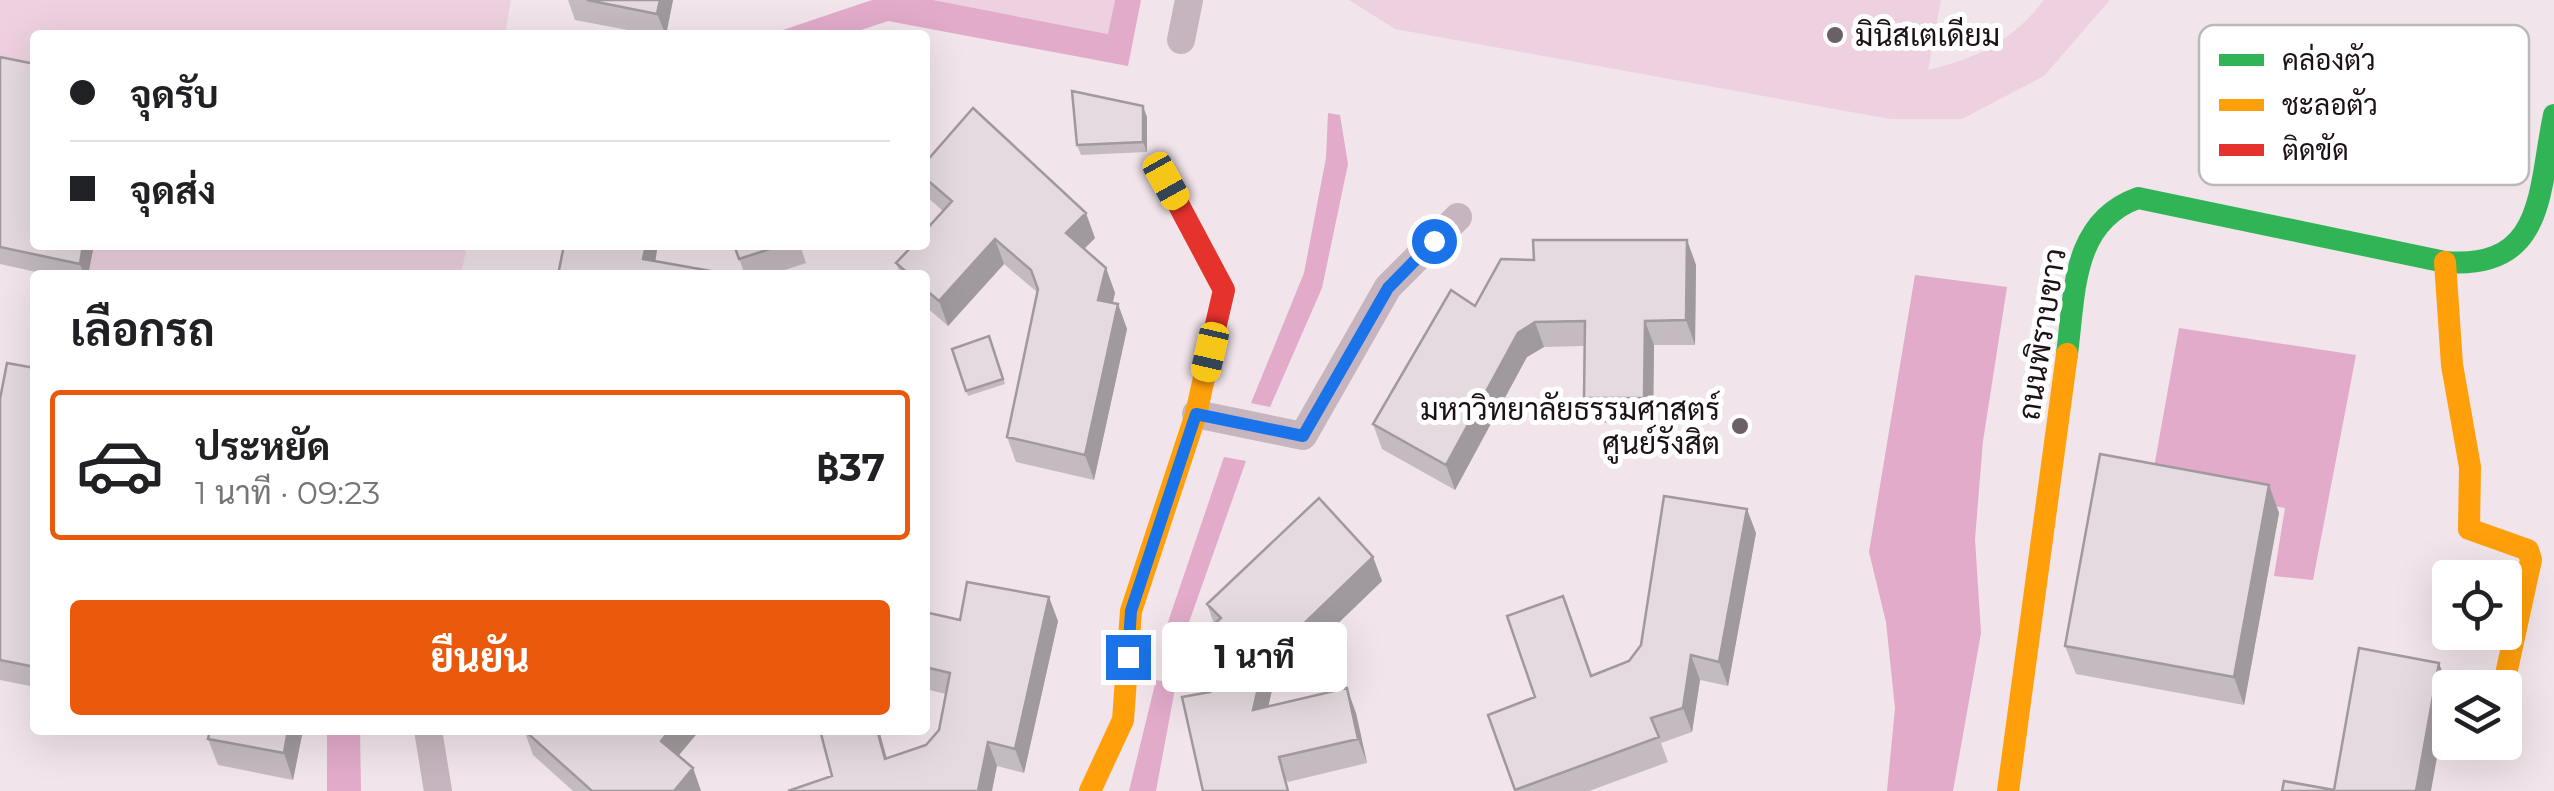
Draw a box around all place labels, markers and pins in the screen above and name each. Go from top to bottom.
place label: มินิสเตเดียม [1855,17,2000,54]
marker: มินิสเตเดียม [1824,24,1846,46]
place label: มหาวิทยาลัยธรรมศาสตร์ ศูนย์รังสิต [1420,390,1720,464]
marker: มหาวิทยาลัยธรรมศาสตร์ ศูนย์รังสิต [1729,415,1751,437]

